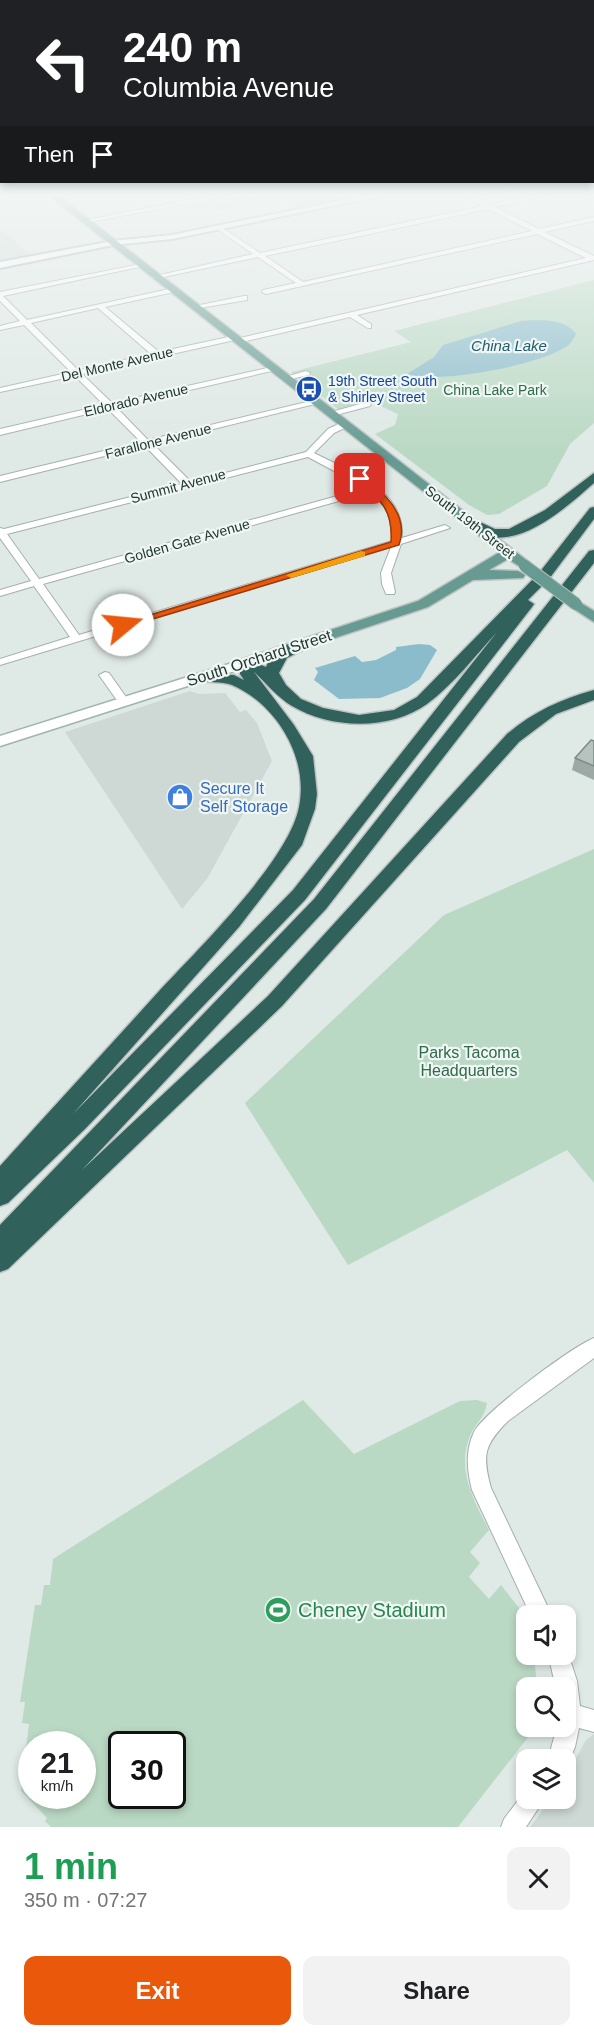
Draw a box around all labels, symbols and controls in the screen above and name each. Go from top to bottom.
icon: left [24,24,102,102]
text: 240 m [123,24,242,71]
text: Columbia Avenue [123,73,334,103]
icon: arrive [86,138,119,171]
text: Then [24,142,74,167]
water label: China Lake [471,337,547,354]
street label: Del Monte Avenue [60,343,175,385]
place label: 19th Street South & Shirley Street [328,373,437,405]
bus stop icon: 19th Street South & Shirley Street [294,374,324,404]
street label: Eldorado Avenue [82,380,190,420]
park label: China Lake Park [443,382,548,398]
street label: Farallone Avenue [103,420,213,462]
pin [334,453,385,504]
icon: arrive [343,462,376,495]
street label: Summit Avenue [129,466,228,506]
street label: South 19th Street [422,482,518,562]
street label: Golden Gate Avenue [122,515,252,567]
position arrow [91,593,155,657]
street label: South Orchard Street [184,626,334,689]
place label: Secure It Self Storage [200,780,288,815]
shop icon: Secure It Self Storage [165,782,195,812]
park label: Parks Tacoma Headquarters [418,1044,520,1079]
sports icon: Cheney Stadium [263,1595,293,1625]
place label: Cheney Stadium [298,1599,446,1621]
map controls [516,1605,576,1809]
button: sound [516,1605,576,1665]
button: search [516,1677,576,1737]
speed limit sign: 30 [108,1731,186,1809]
text: 21 [40,1746,74,1779]
button: layers [516,1749,576,1809]
text: km/h [41,1777,73,1794]
text: 1 min [24,1846,118,1887]
button: close [507,1847,570,1910]
text: 350 m · 07:27 [24,1889,147,1911]
button: Exit [24,1956,291,2025]
button: Share [303,1956,570,2025]

